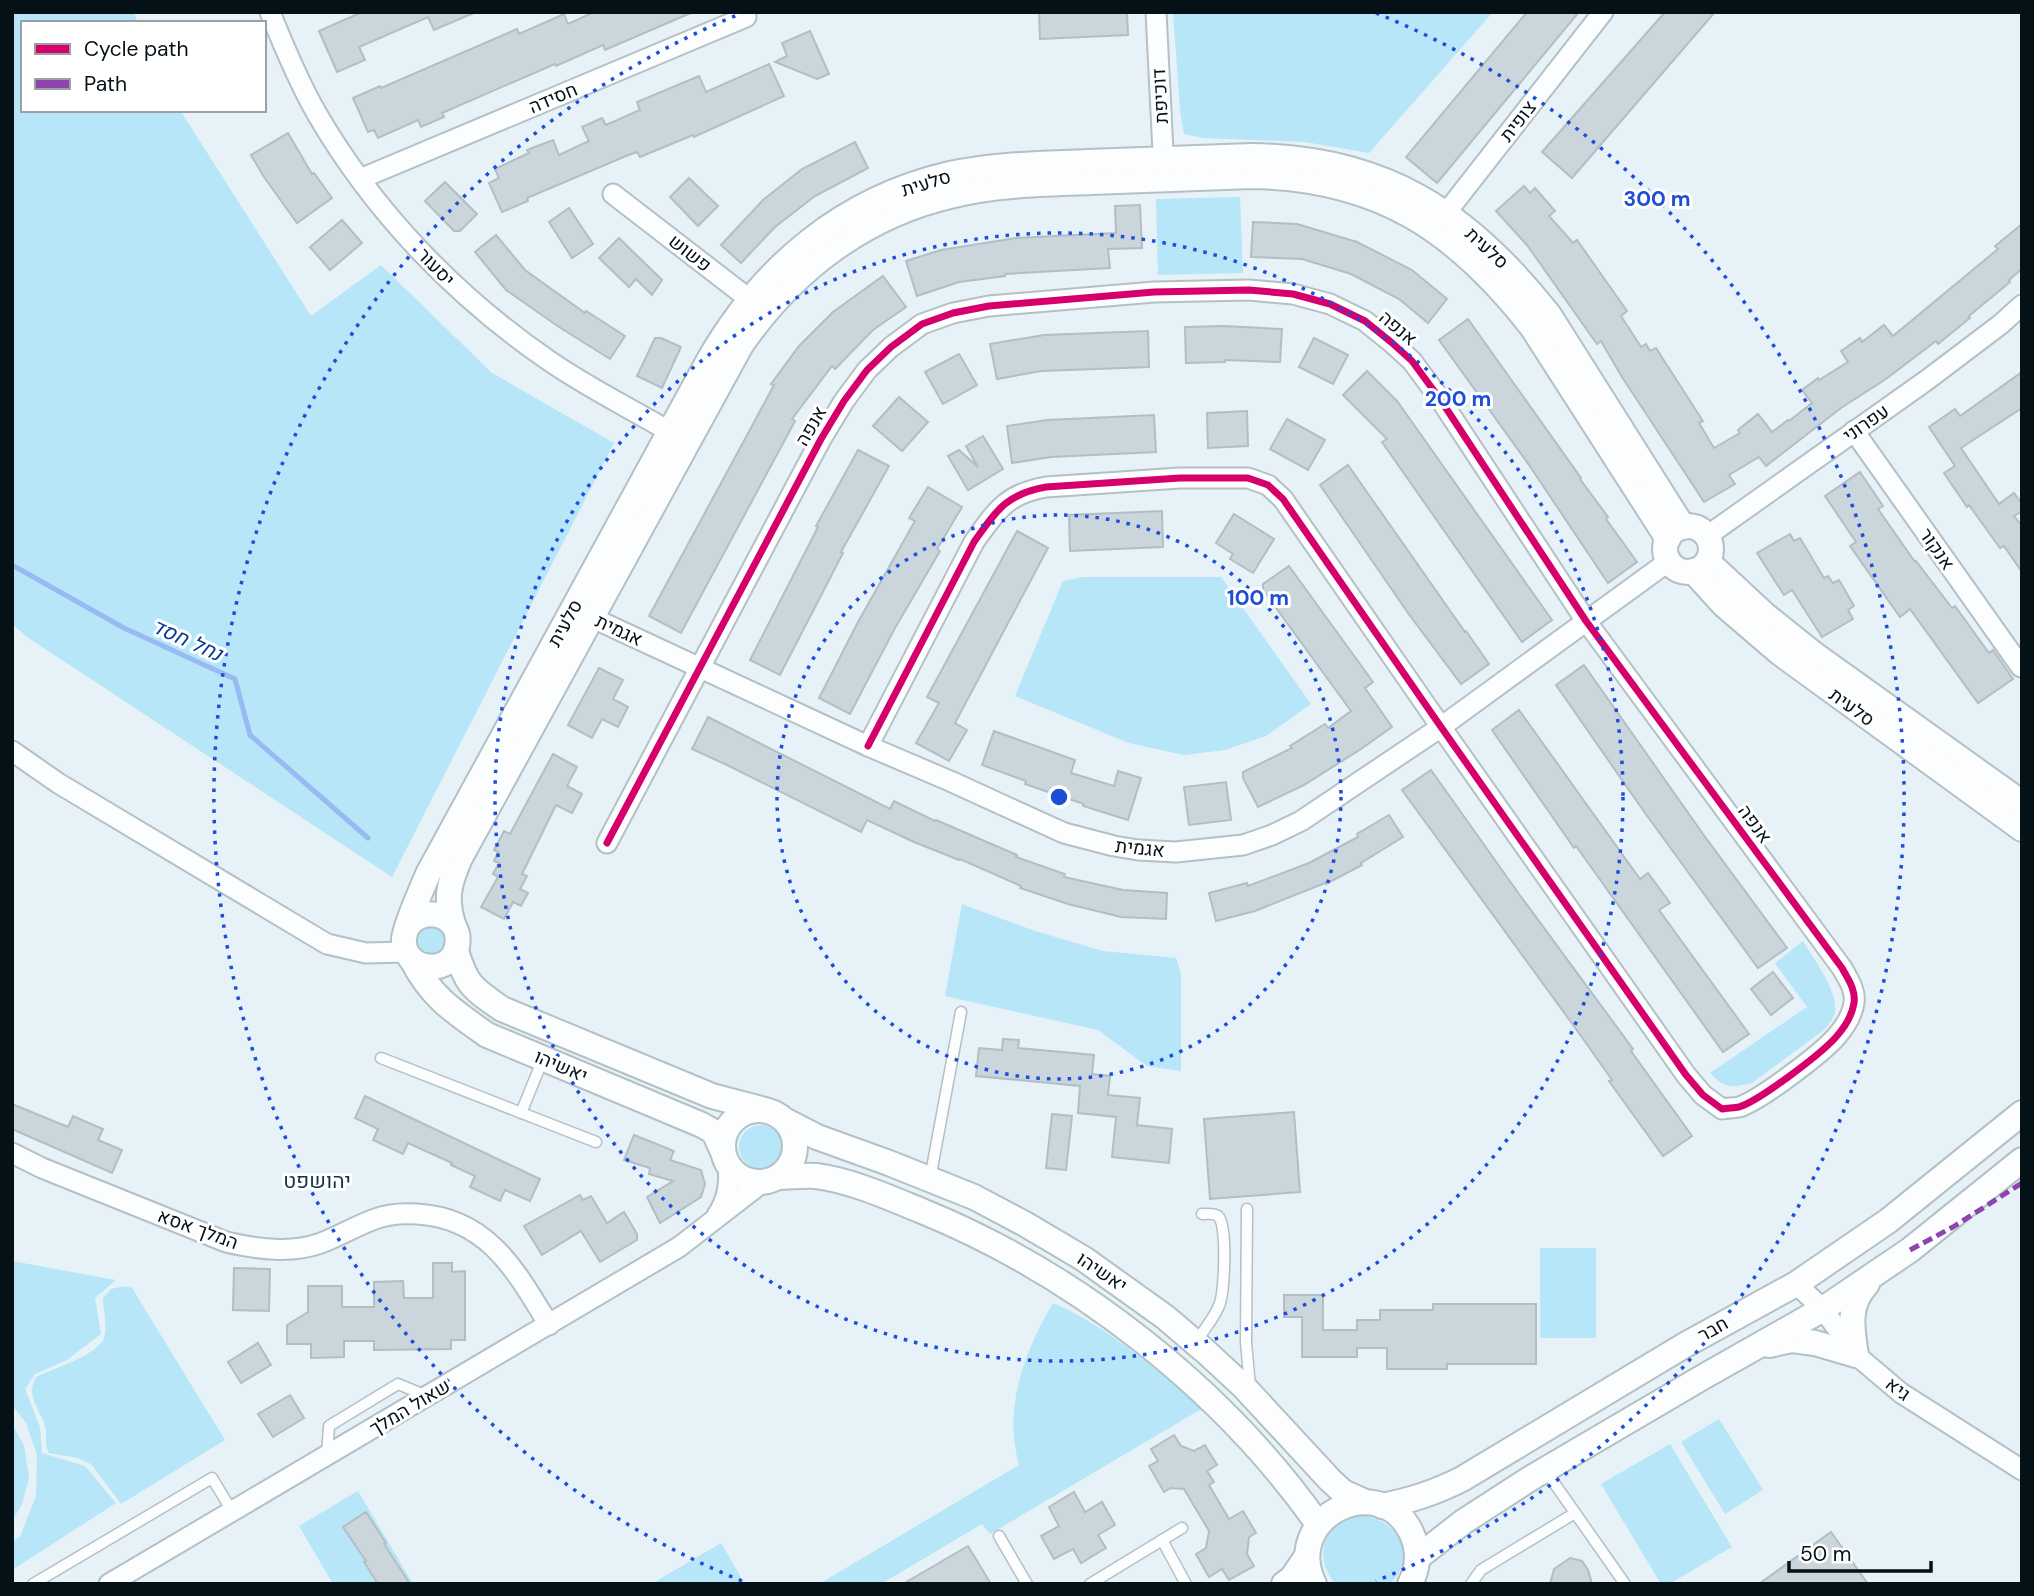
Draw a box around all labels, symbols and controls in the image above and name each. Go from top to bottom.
legend [21,21,266,112]
text: Cycle path [84,35,189,63]
street label: דוכיפת [1146,68,1174,124]
text: Path [84,70,127,98]
street label: חסידה [525,77,581,119]
street label: צופית [1494,95,1542,147]
street label: סלעית [898,164,954,202]
text: 300 m [1624,185,1690,213]
street label: סלעית [1460,222,1514,274]
street label: פשוש [664,228,716,278]
street label: יסעור [412,243,460,291]
street label: אנפה [1374,305,1422,351]
text: 200 m [1425,385,1491,413]
street label: עפרוני [1838,398,1894,448]
street label: אנפה [790,401,832,451]
street label: אנקור [1914,523,1960,575]
text: 100 m [1227,584,1289,612]
street label: סלעית [542,595,588,651]
street label: אגמית [591,608,647,652]
water label: נחל חסד [147,612,228,668]
street label: סלעית [1824,682,1880,732]
centre of rings [1047,785,1071,809]
street label: אנפה [1732,800,1778,848]
street label: אגמית [1114,833,1166,863]
street label: יאשיהו [531,1044,591,1088]
district label: יהושפט [283,1167,351,1195]
street label: המלך אסא [154,1203,242,1255]
street label: יאשיהו [1072,1246,1132,1298]
street label: חבר [1693,1311,1733,1347]
street label: גיא [1880,1371,1916,1407]
street label: שאול המלך [365,1373,455,1441]
scale bar [1789,1530,1931,1574]
text: 50 m [1800,1540,1851,1568]

